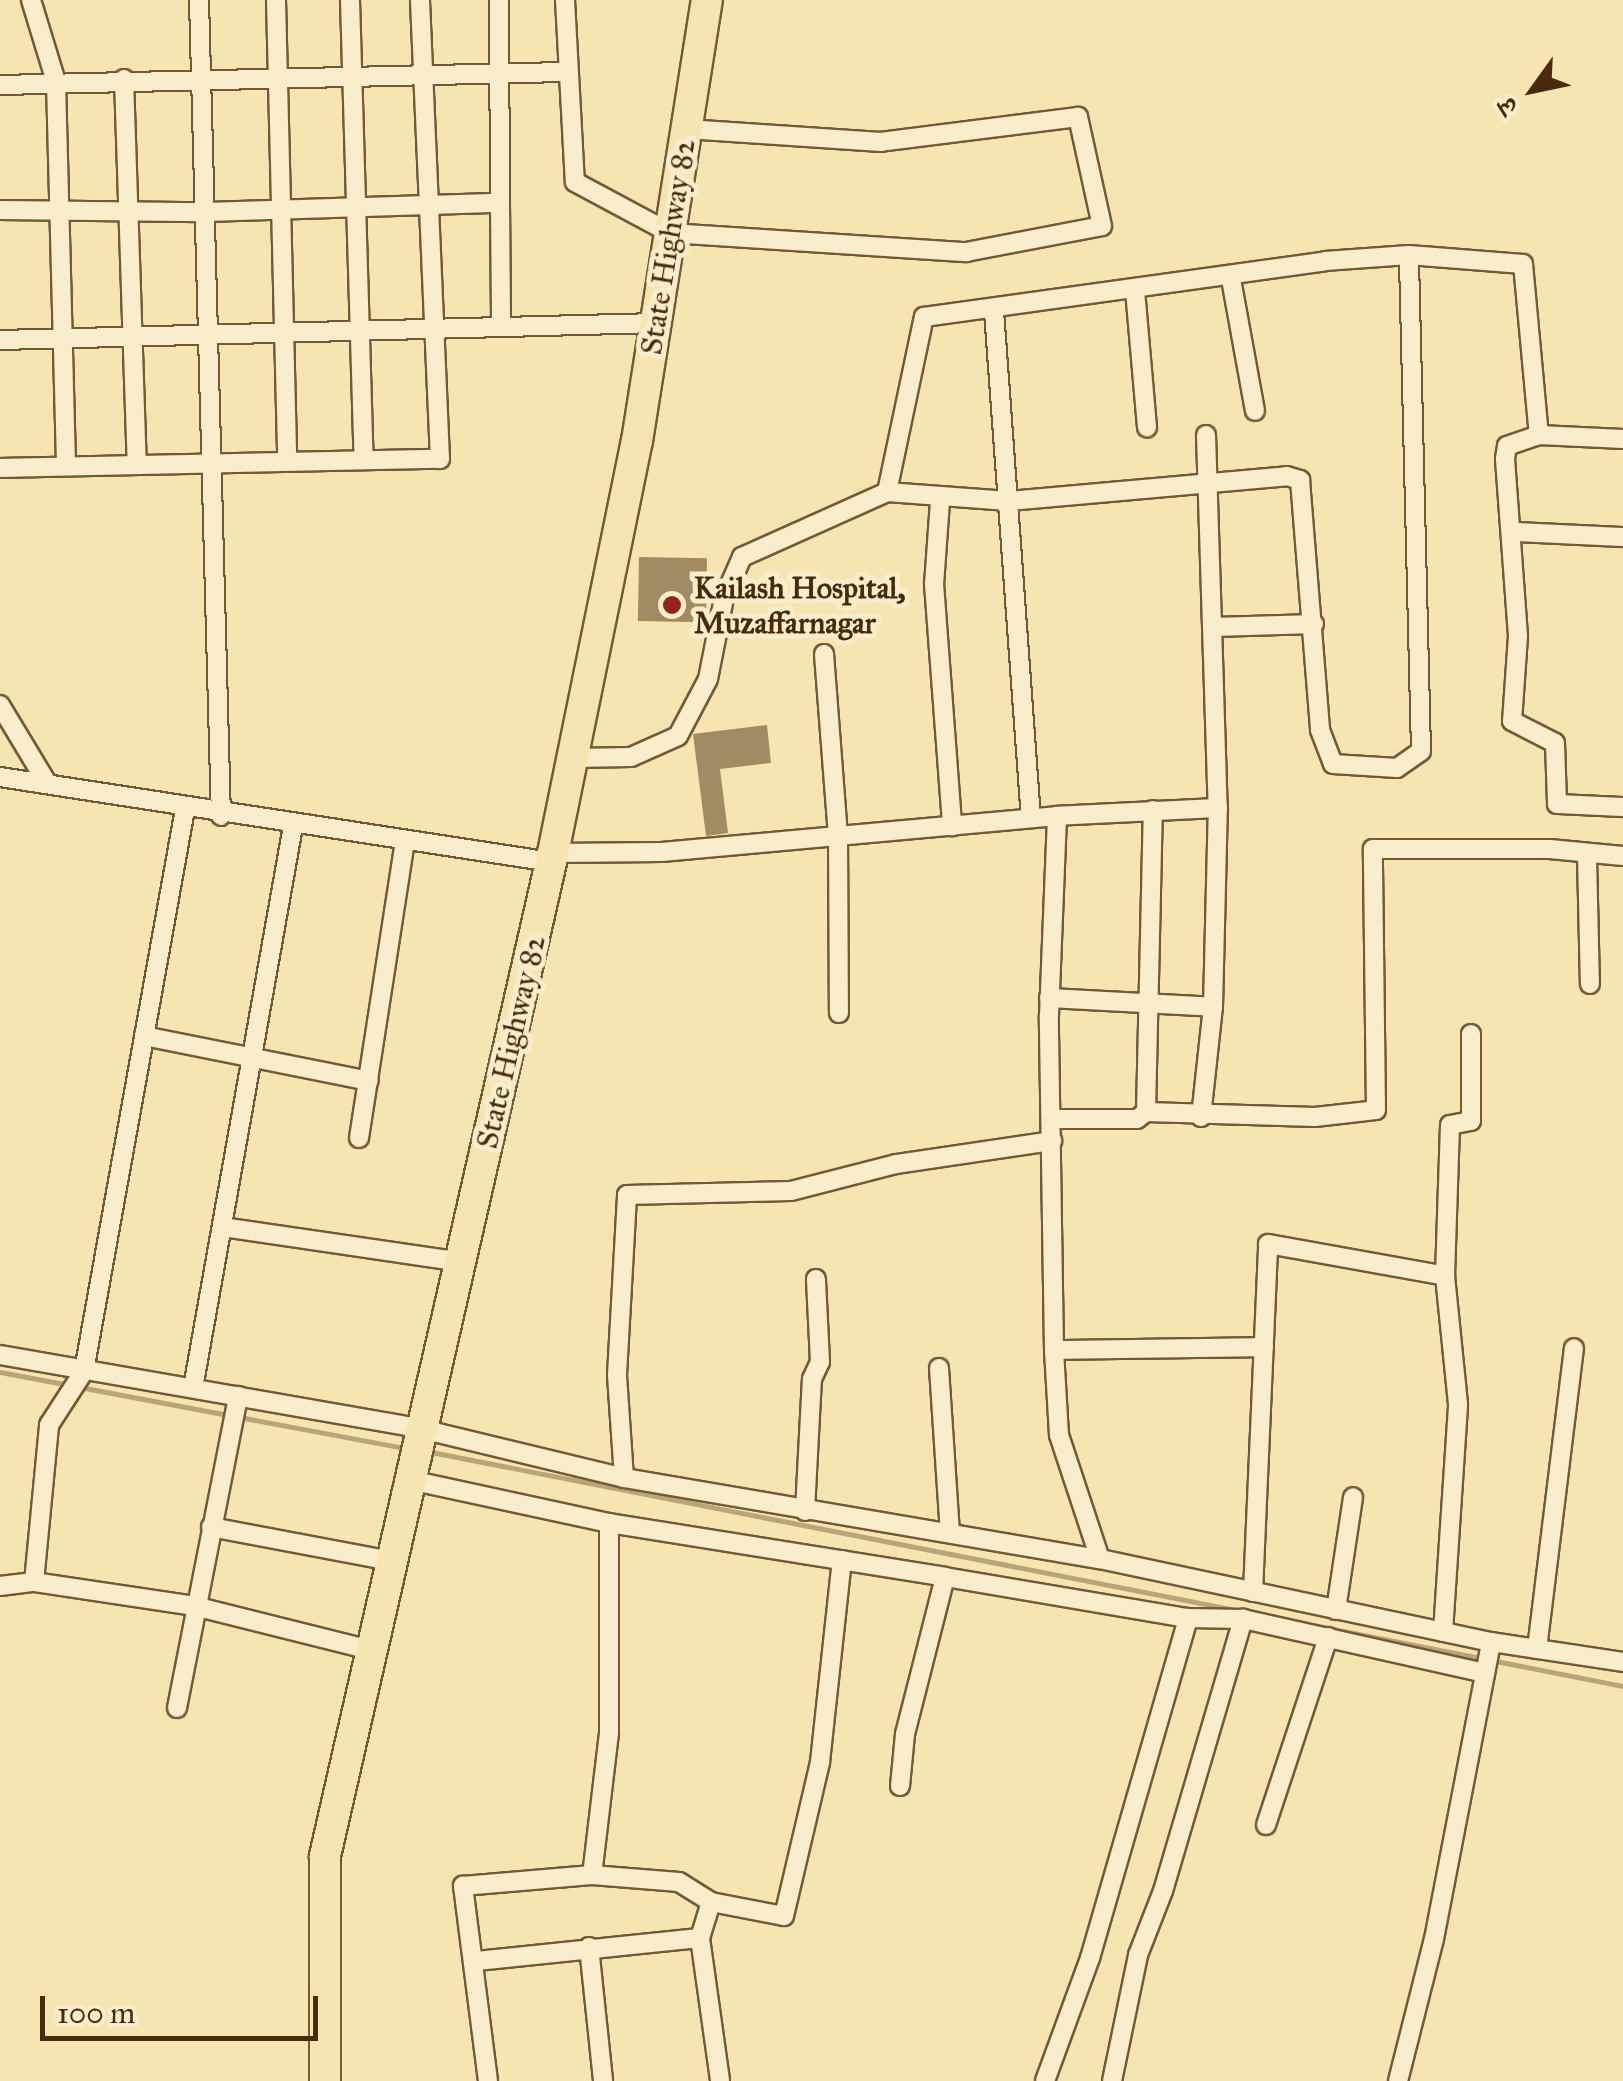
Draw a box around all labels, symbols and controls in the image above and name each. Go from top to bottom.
north arrow [1483,40,1583,140]
text: उ [1489,91,1526,122]
street label: State Highway 82 [633,137,703,357]
place label: Kailash Hospital, Muzaffarnagar [694,570,905,640]
marker: Kailash Hospital, Muzaffarnagar [659,592,685,618]
street label: State Highway 82 [469,932,553,1152]
scale bar [45,1976,322,2038]
text: 100 m [57,1995,135,2031]

